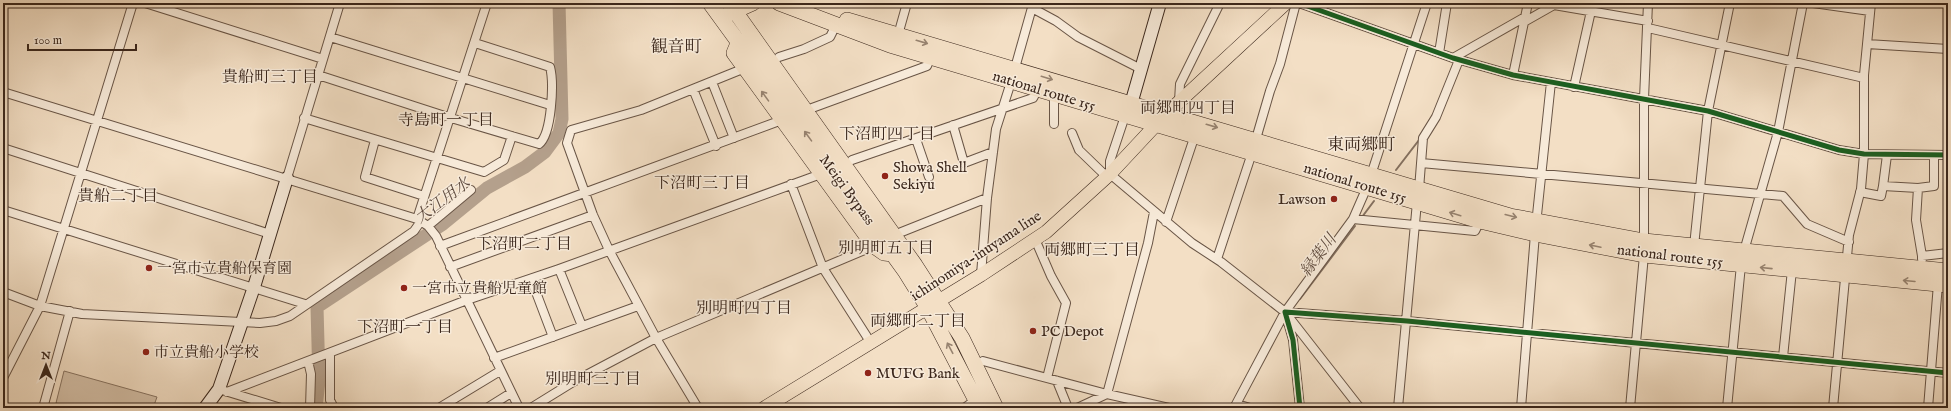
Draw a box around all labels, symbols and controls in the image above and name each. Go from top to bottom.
scale bar [28,26,136,52]
text: 100 m [34,33,62,48]
district label: 観音町 [651,37,702,58]
one-way arrow [915,38,928,46]
street label: national route 155 [990,66,1098,116]
district label: 貴船町三丁目 [222,68,318,88]
one-way arrow [1040,75,1053,82]
one-way arrow [761,91,769,102]
district label: 両郷町四丁目 [1140,99,1236,119]
district label: 寺島町一丁目 [398,111,494,131]
one-way arrow [1205,123,1218,130]
district label: 下沼町四丁目 [839,125,935,145]
one-way arrow [804,130,812,141]
district label: 東両郷町 [1327,135,1395,156]
street label: Meigi Bypass [815,151,879,229]
place label: Showa Shell Sekiyu [893,158,968,194]
street label: national route 155 [1301,158,1409,208]
marker: Showa Shell Sekiyu [880,171,890,181]
water label: 大江用水 [411,173,476,228]
district label: 下沼町三丁目 [654,174,750,194]
district label: 貴船二丁目 [78,187,158,207]
place label: Lawson [1278,190,1326,209]
marker: Lawson [1329,194,1339,204]
street label: ichinomiya-inuyama line [907,206,1045,305]
one-way arrow [1449,210,1462,217]
one-way arrow [1504,213,1517,220]
water label: 縁葉川 [1297,229,1343,281]
district label: 下沼町二丁目 [476,235,572,255]
district label: 別明町五丁目 [838,239,934,259]
street label: national route 155 [1616,240,1725,272]
district label: 両郷町三丁目 [1044,241,1140,261]
one-way arrow [1589,241,1602,249]
place label: 一宮市立貴船保育園 [157,259,292,278]
marker: 一宮市立貴船保育園 [144,263,154,273]
one-way arrow [1760,264,1773,272]
one-way arrow [1903,278,1916,285]
place label: 一宮市立貴船児童館 [412,279,547,298]
marker: 一宮市立貴船児童館 [399,283,409,293]
district label: 別明町四丁目 [696,299,792,319]
district label: 両郷町二丁目 [870,312,966,332]
district label: 下沼町一丁目 [357,318,453,338]
place label: PC Depot [1041,322,1104,341]
marker: PC Depot [1028,326,1038,336]
one-way arrow [946,342,953,354]
place label: 市立貴船小学校 [154,343,259,362]
north arrow [26,345,66,385]
marker: 市立貴船小学校 [141,347,151,357]
text: N [40,349,51,363]
place label: MUFG Bank [876,364,961,383]
marker: MUFG Bank [863,368,873,378]
district label: 別明町三丁目 [545,370,641,390]

